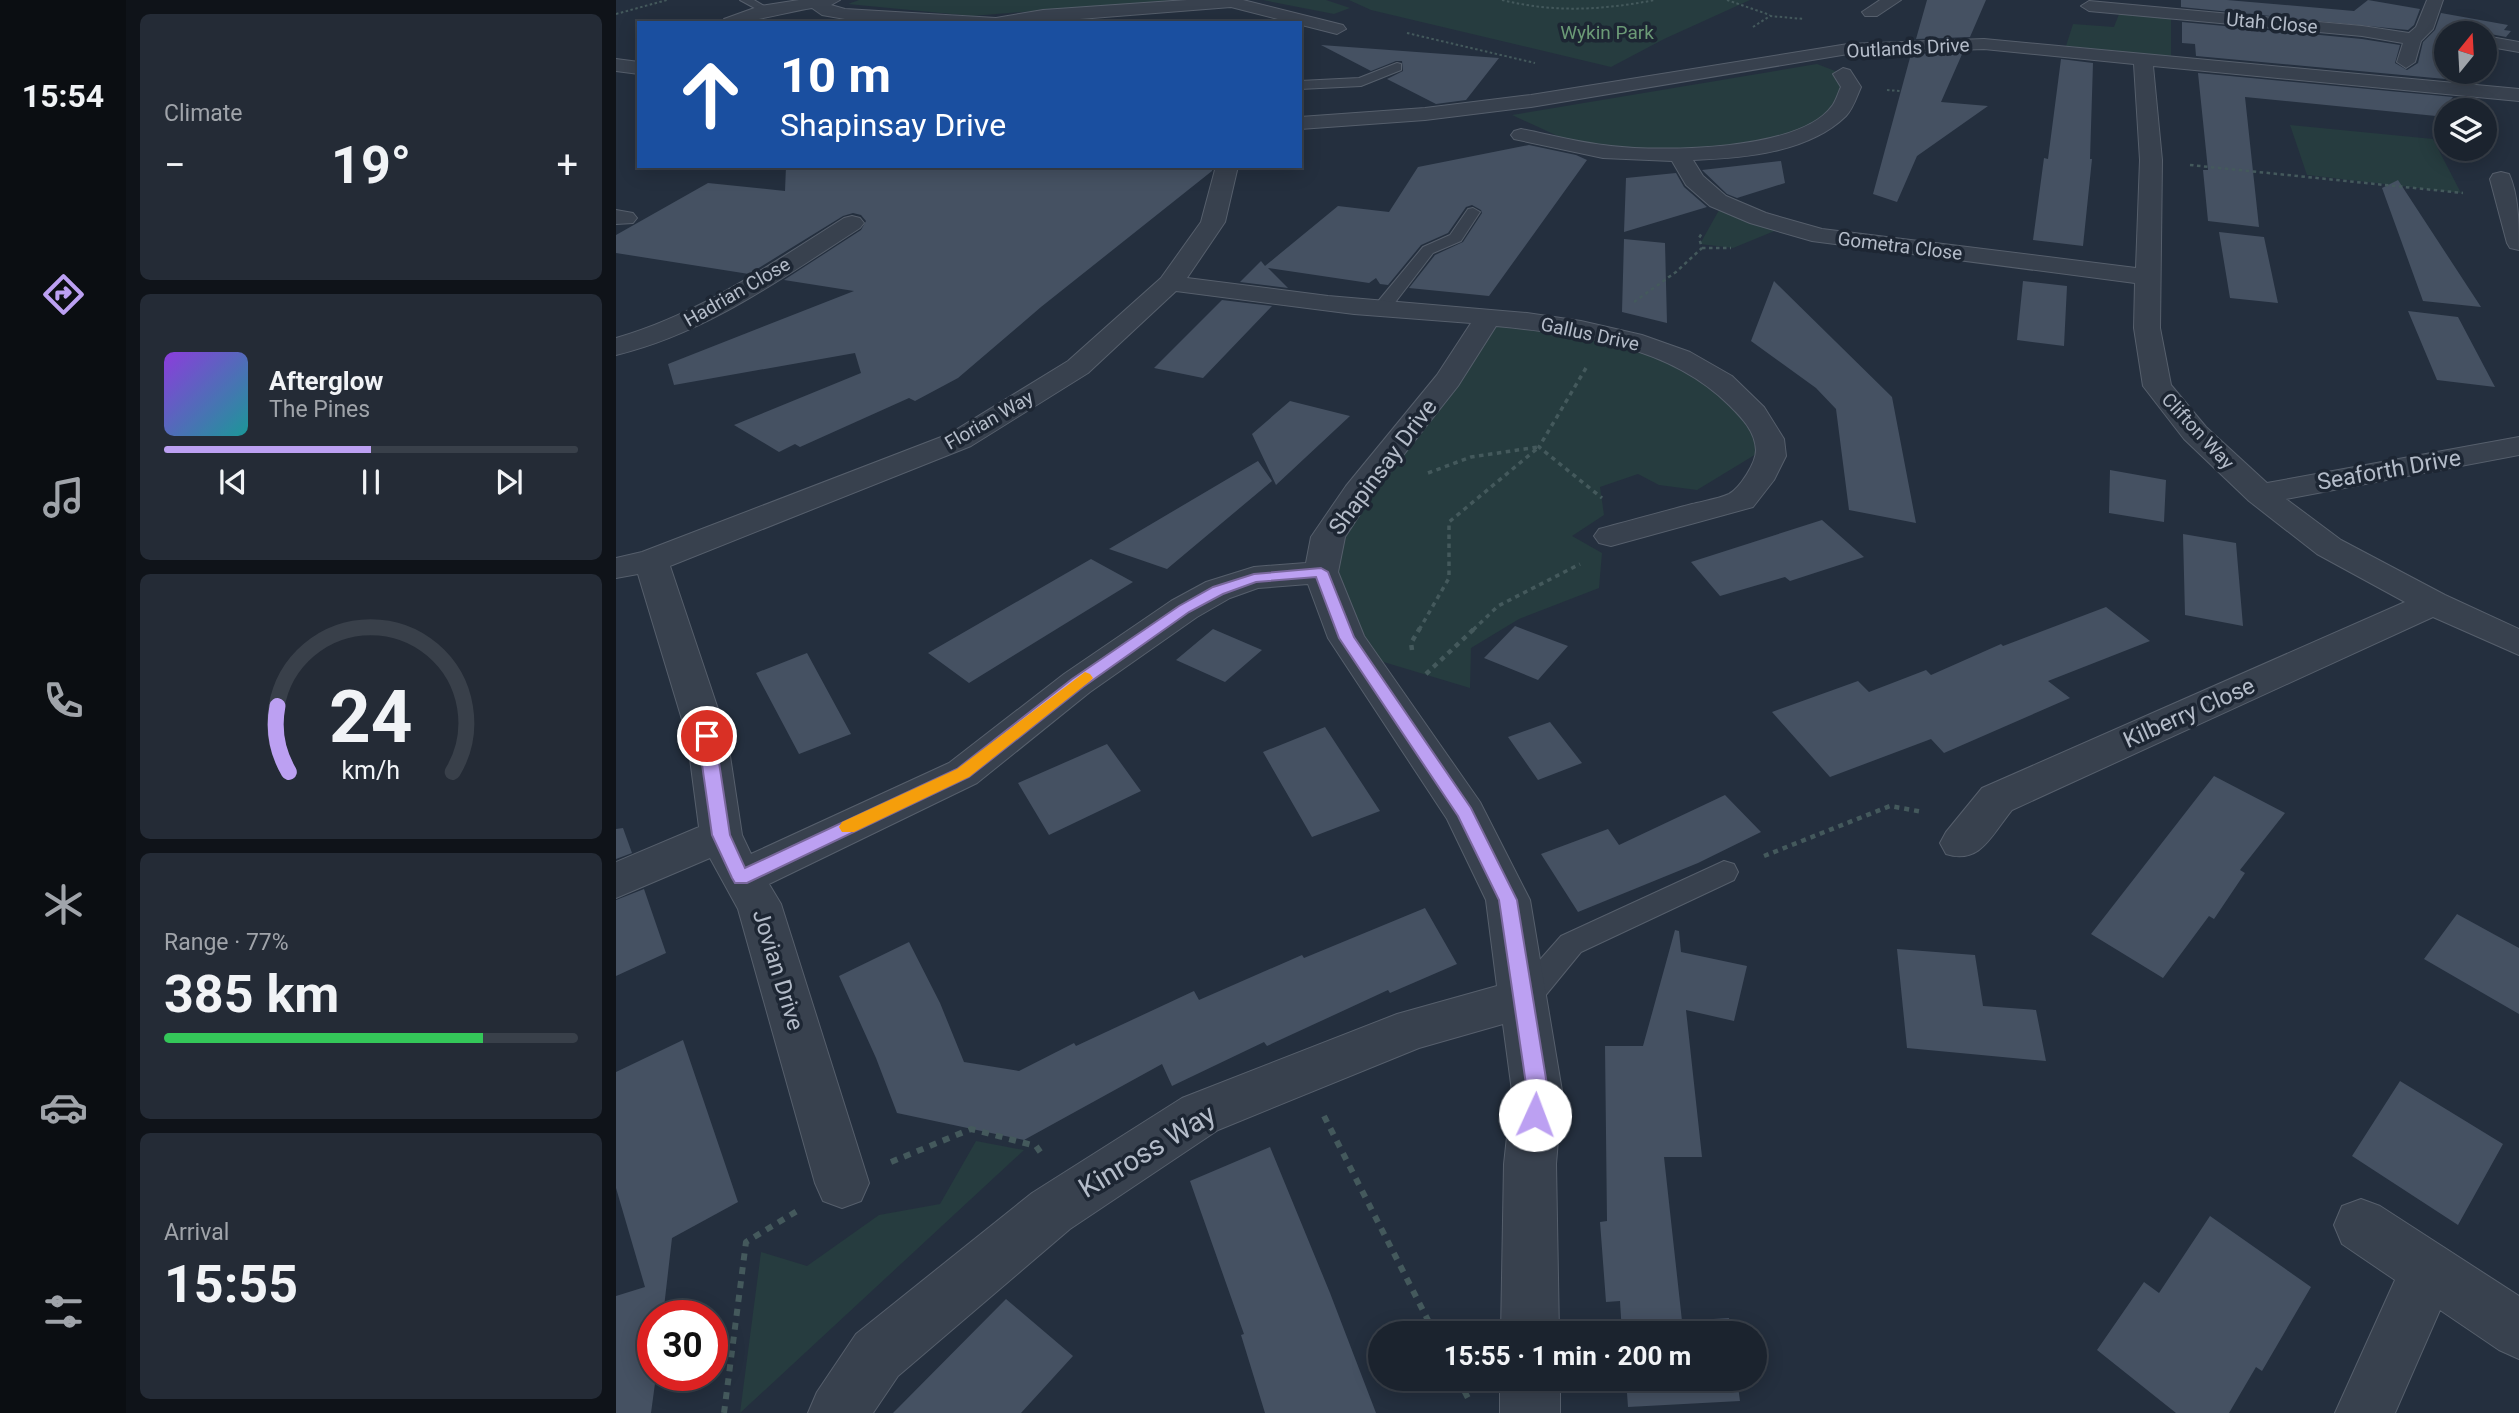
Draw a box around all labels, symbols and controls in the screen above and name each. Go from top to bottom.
street label: Utah Close [2225,8,2319,38]
park label: Wykin Park [1560,21,1654,44]
north arrow [2434,21,2497,84]
map controls [2434,21,2497,161]
street label: Outlands Drive [1846,33,1970,63]
text: 10 m [780,47,891,104]
icon: ahead [665,49,756,140]
text: 15:54 [22,77,104,115]
button: layers [2434,98,2497,161]
text: Climate [164,100,243,127]
text: Shapinsay Drive [780,106,1006,144]
text: 19° [331,135,411,196]
text: − [164,143,186,187]
text: + [556,143,578,187]
street label: Gometra Close [1836,227,1964,265]
street label: Hadrian Close [680,252,794,332]
icon: directions [39,270,88,319]
street label: Gallus Drive [1539,312,1641,356]
text: Afterglow [269,366,383,396]
street label: Florian Way [941,385,1037,455]
street label: Clifton Way [2157,388,2239,474]
street label: Shapinsay Drive [1323,394,1443,540]
text: The Pines [269,396,370,423]
street label: Seaforth Drive [2315,444,2463,496]
icon: previous [214,463,252,501]
icon: pause [352,463,390,501]
icon: next [490,463,528,501]
icon: music [39,473,88,522]
street label: Kilberry Close [2119,672,2259,754]
text: 24 [329,675,413,761]
icon: phone [39,676,88,725]
pin [677,706,737,766]
icon: arrive [688,717,726,755]
text: km/h [342,756,400,785]
icon: climate [39,880,88,929]
street label: Jovian Drive [747,906,809,1034]
text: Range · 77% [164,929,289,956]
text: 385 km [164,964,339,1025]
position arrow [1498,1078,1572,1152]
icon: car [39,1083,88,1132]
street label: Kinross Way [1073,1097,1221,1205]
text: Arrival [164,1219,229,1246]
text: 15:55 [164,1254,298,1315]
icon: filters [39,1287,88,1336]
speed limit sign: 30 [637,1300,728,1391]
text: 15:55 · 1 min · 200 m [1444,1341,1691,1371]

